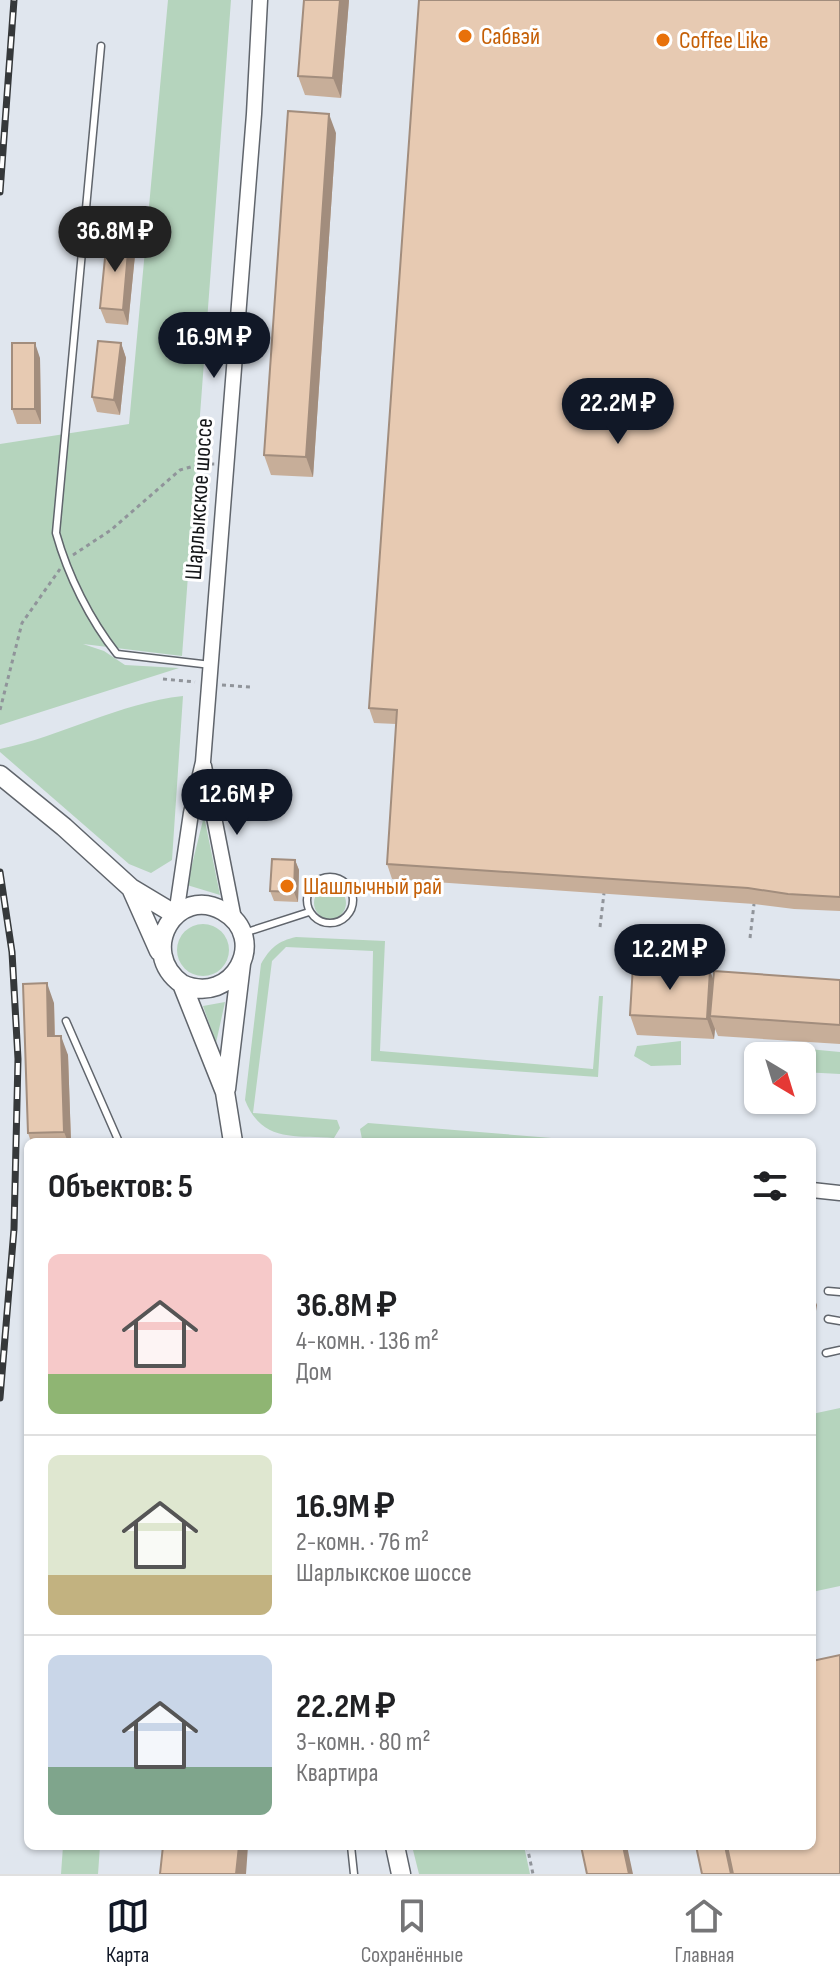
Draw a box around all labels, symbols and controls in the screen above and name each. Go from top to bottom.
place label: Сабвэй [481,22,540,51]
place label: Coffee Like [679,26,768,55]
marker: Сабвэй [456,27,474,45]
marker: Coffee Like [654,31,672,49]
pin: 36.8M ₽ [41,206,189,274]
text: 36.8M ₽ [76,216,154,247]
pin: 16.9M ₽ [140,312,288,380]
text: 16.9M ₽ [176,322,252,353]
pin: 22.2M ₽ [544,378,692,446]
text: 22.2M ₽ [580,388,656,419]
street label: Шарлыкское шоссе [179,417,219,581]
pin: 12.6M ₽ [163,769,311,837]
text: 12.6M ₽ [199,779,275,810]
place label: Шашлычный рай [303,872,442,901]
marker: Шашлычный рай [278,877,296,895]
pin: 12.2M ₽ [596,924,744,992]
text: 12.2M ₽ [632,934,708,965]
north arrow [744,1042,816,1114]
map controls [744,1042,816,1114]
icon: filters [748,1164,792,1208]
text: Объектов: 5 [48,1166,193,1207]
text: 36.8M ₽ [296,1285,397,1326]
icon: home [112,1286,208,1382]
text: 4-комн. · 136 m² [296,1326,439,1357]
text: Дом [296,1357,332,1388]
text: 16.9M ₽ [296,1486,395,1527]
icon: home [112,1487,208,1583]
text: 2-комн. · 76 m² [296,1527,429,1558]
text: Шарлыкское шоссе [296,1558,472,1589]
text: 22.2M ₽ [296,1686,396,1727]
icon: home [112,1687,208,1783]
text: 3-комн. · 80 m² [296,1727,431,1758]
text: Квартира [296,1758,379,1789]
tab: Карта [106,1894,150,1969]
tab: Сохранённые [361,1894,463,1969]
tab: Главная [674,1894,734,1969]

